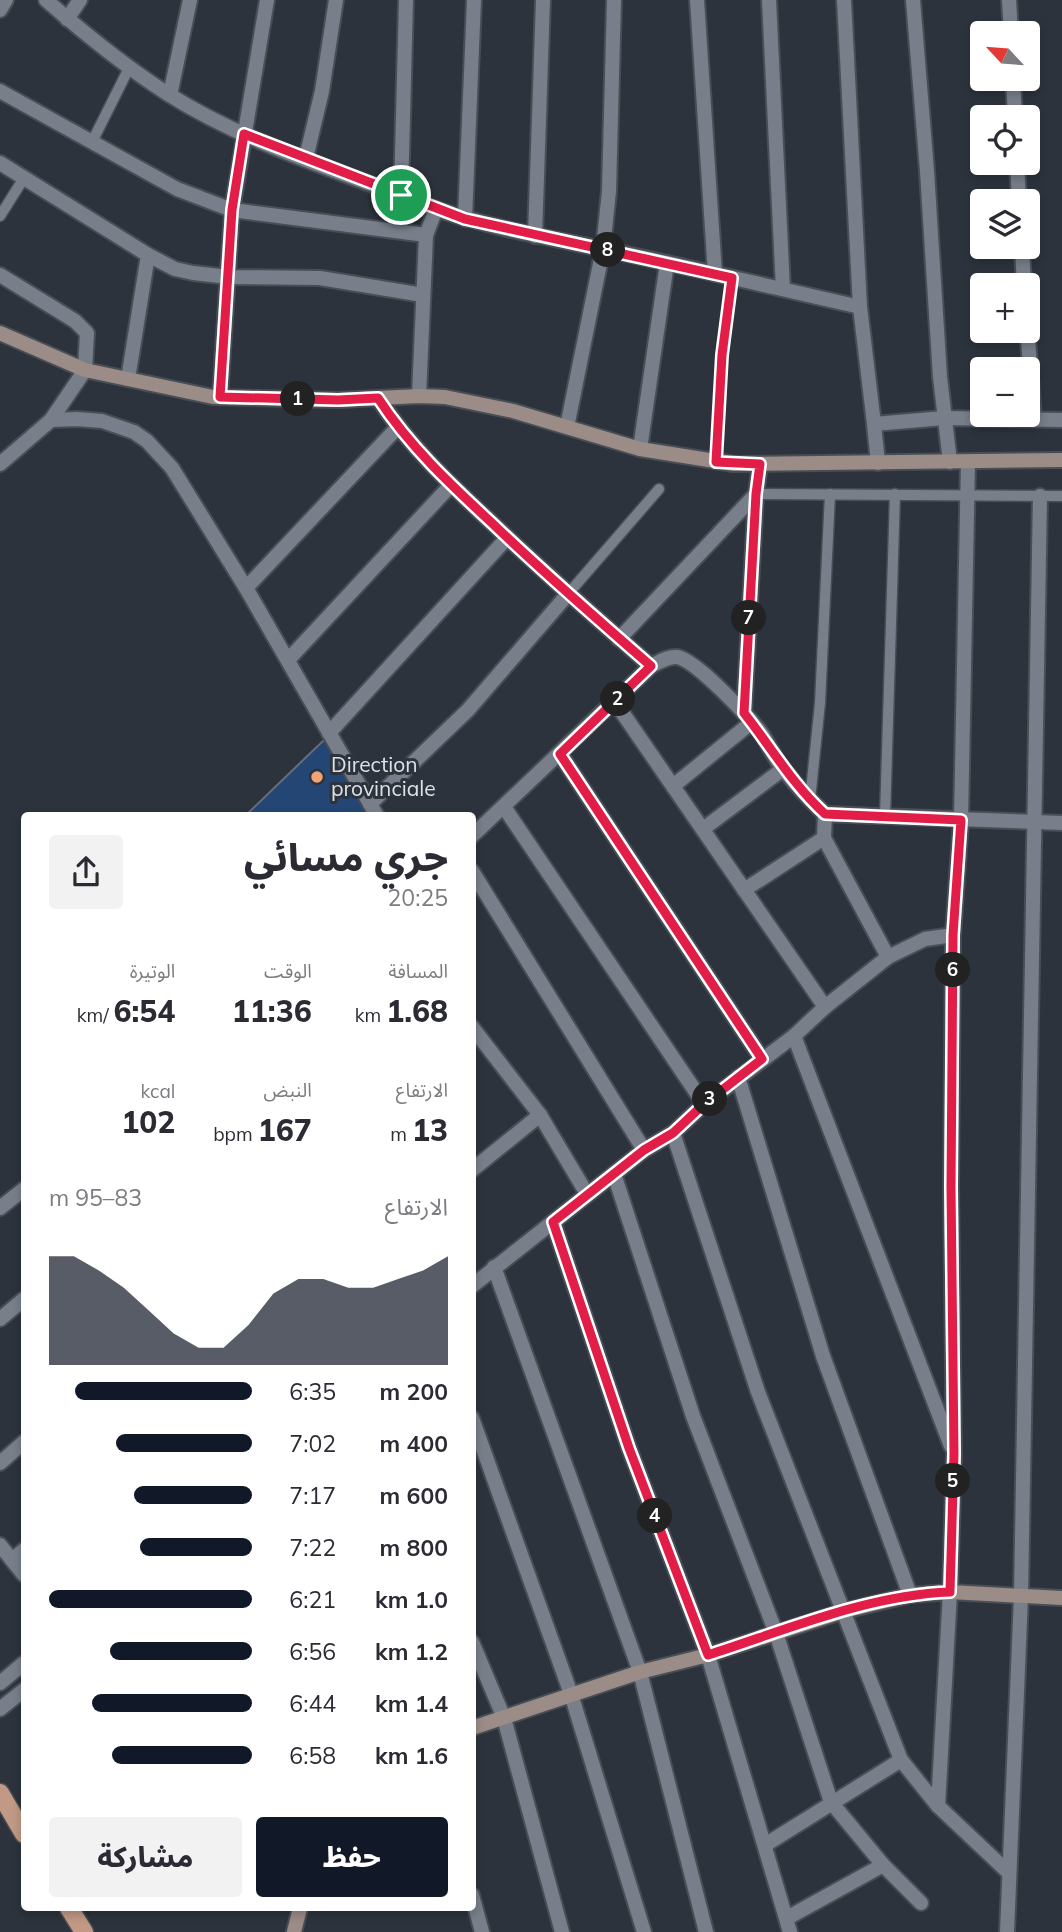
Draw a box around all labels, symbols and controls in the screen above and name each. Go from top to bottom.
north arrow [970,21,1040,91]
map controls [970,21,1040,427]
button: locate [970,105,1040,175]
pin [371,165,431,225]
icon: arrive [382,176,420,214]
button: layers [970,189,1040,259]
pin: 8 [590,232,626,268]
text: 8 [602,237,613,261]
button: + [970,273,1040,343]
button: − [970,357,1040,427]
pin: 1 [280,382,316,416]
text: 1 [292,386,303,410]
pin: 7 [732,600,766,636]
text: 7 [743,605,754,629]
pin: 2 [600,682,636,716]
text: 2 [612,686,623,710]
place label: Direction provinciale [331,751,436,801]
marker: Direction provinciale [309,769,325,785]
text: جري مسائي [244,833,448,881]
button: share [49,835,123,909]
text: 20:25 [388,883,448,912]
pin: 6 [936,953,970,988]
text: 6 [947,957,958,981]
text: الوتيرة [130,959,175,983]
text: الوقت [264,959,312,983]
text: المسافة [388,959,448,983]
text: 6:54 [114,992,175,1030]
text: 11:36 [232,992,312,1030]
text: 1.68 [386,992,448,1030]
text: /km [77,1003,114,1027]
text: km [355,1003,386,1027]
text: النبض [263,1078,312,1102]
text: الارتفاع [396,1078,448,1102]
text: kcal [141,1079,175,1103]
pin: 3 [692,1082,728,1116]
text: 3 [704,1086,715,1110]
text: 102 [121,1103,175,1141]
text: 167 [258,1111,312,1149]
text: 13 [412,1111,448,1149]
text: bpm [213,1122,258,1146]
text: m [390,1122,412,1146]
text: 83–95 m [49,1183,142,1212]
text: الارتفاع [385,1192,448,1221]
text: 6:35 [289,1377,336,1406]
text: 200 m [380,1377,448,1406]
text: 7:02 [289,1429,336,1458]
text: 400 m [380,1429,448,1458]
pin: 5 [936,1464,970,1498]
text: 5 [947,1468,958,1492]
text: 7:17 [289,1481,336,1510]
text: 600 m [380,1481,448,1510]
pin: 4 [638,1498,672,1534]
text: 4 [649,1503,660,1527]
text: 7:22 [289,1533,336,1562]
text: 800 m [380,1533,448,1562]
text: 6:21 [289,1585,336,1614]
text: 1.0 km [375,1585,448,1614]
text: 6:56 [289,1637,336,1666]
text: 1.2 km [375,1637,448,1666]
text: 6:44 [289,1689,336,1718]
text: 1.4 km [375,1689,448,1718]
text: 6:58 [289,1741,336,1770]
text: 1.6 km [375,1741,448,1770]
button: مشاركة [49,1817,242,1897]
button: حفظ [256,1817,448,1897]

